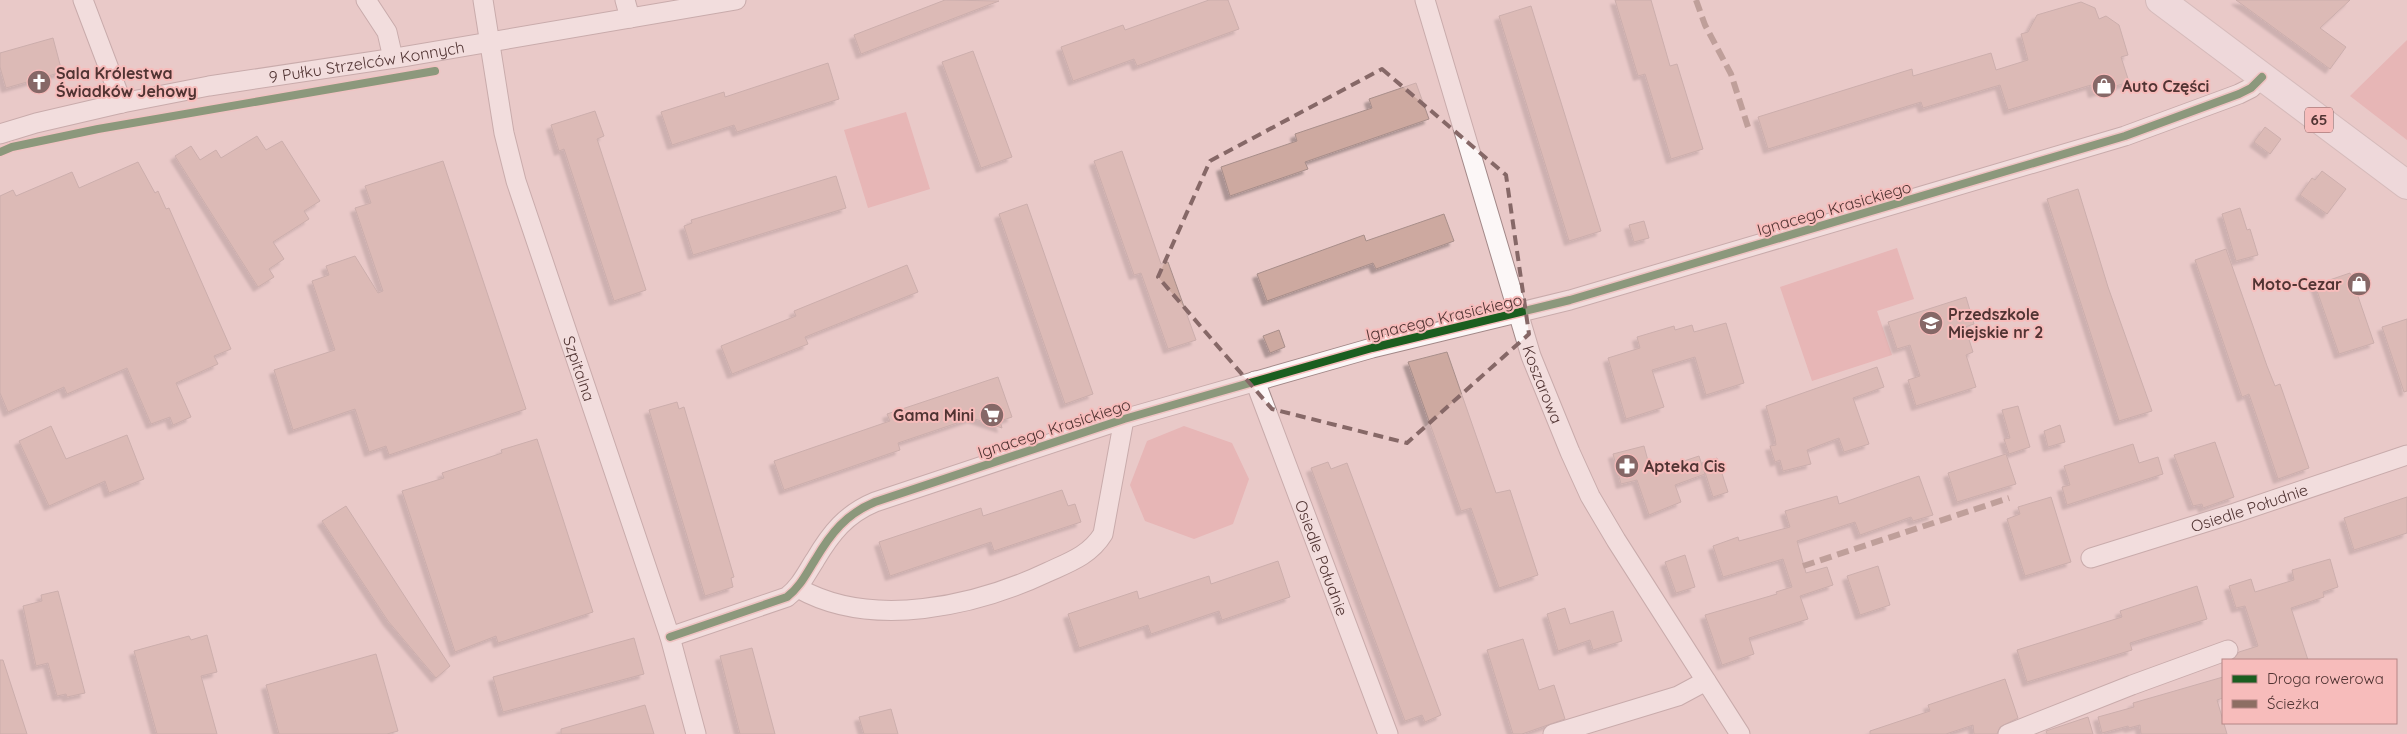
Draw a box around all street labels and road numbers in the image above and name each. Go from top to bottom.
street label: 9 Pułku Strzelców Konnych [267,37,466,87]
road number: 65 [2305,108,2333,132]
street label: Ignacego Krasickiego [1754,176,1914,240]
street label: Ignacego Krasickiego [1364,289,1524,345]
street label: Szpitalna [559,333,600,404]
street label: Koszarowa [1518,343,1567,426]
street label: Ignacego Krasickiego [975,394,1133,462]
street label: Osiedle Południe [2188,479,2310,536]
street label: Osiedle Południe [1291,497,1353,619]

